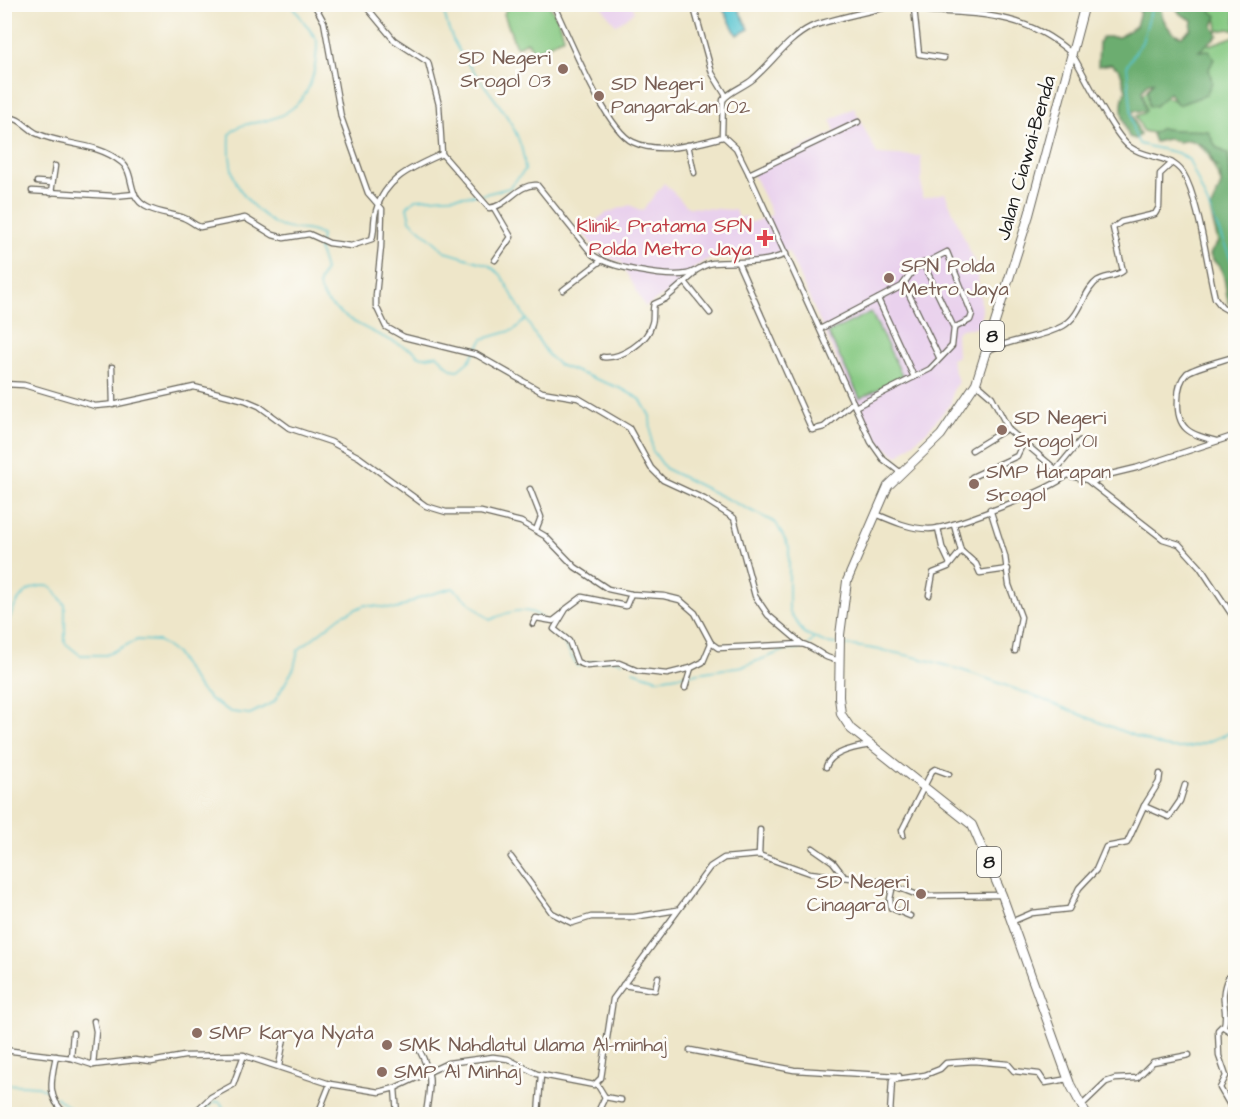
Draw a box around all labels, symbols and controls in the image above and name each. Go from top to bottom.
place label: SD Negeri Srogol 03 [459,44,551,96]
marker: SD Negeri Srogol 03 [556,62,570,76]
place label: SD Negeri Pangarakan 02 [611,70,751,122]
street label: Jalan Ciawai-Benda [989,72,1063,244]
marker: SD Negeri Pangarakan 02 [592,89,606,103]
place label: Klinik Pratama SPN Polda Metro Jaya [576,212,752,264]
marker: Klinik Pratama SPN Polda Metro Jaya [756,229,774,247]
place label: SPN Polda Metro Jaya [901,252,1009,304]
marker: SPN Polda Metro Jaya [882,271,896,285]
road number: 8 [980,321,1004,351]
place label: SD Negeri Srogol 01 [1014,404,1106,456]
marker: SD Negeri Srogol 01 [995,423,1009,437]
place label: SMP Harapan Srogol [986,458,1111,510]
marker: SMP Harapan Srogol [967,477,981,491]
road number: 8 [977,847,1001,877]
place label: SD Negeri Cinagara 01 [807,868,909,920]
marker: SD Negeri Cinagara 01 [914,887,928,901]
place label: SMP Karya Nyata [209,1019,374,1048]
marker: SMP Karya Nyata [190,1026,204,1040]
place label: SMK Nahdlatul Ulama Al-minhaj [399,1031,667,1059]
marker: SMK Nahdlatul Ulama Al-minhaj [380,1038,394,1052]
place label: SMP Al Minhaj [394,1058,522,1086]
marker: SMP Al Minhaj [375,1065,389,1079]

